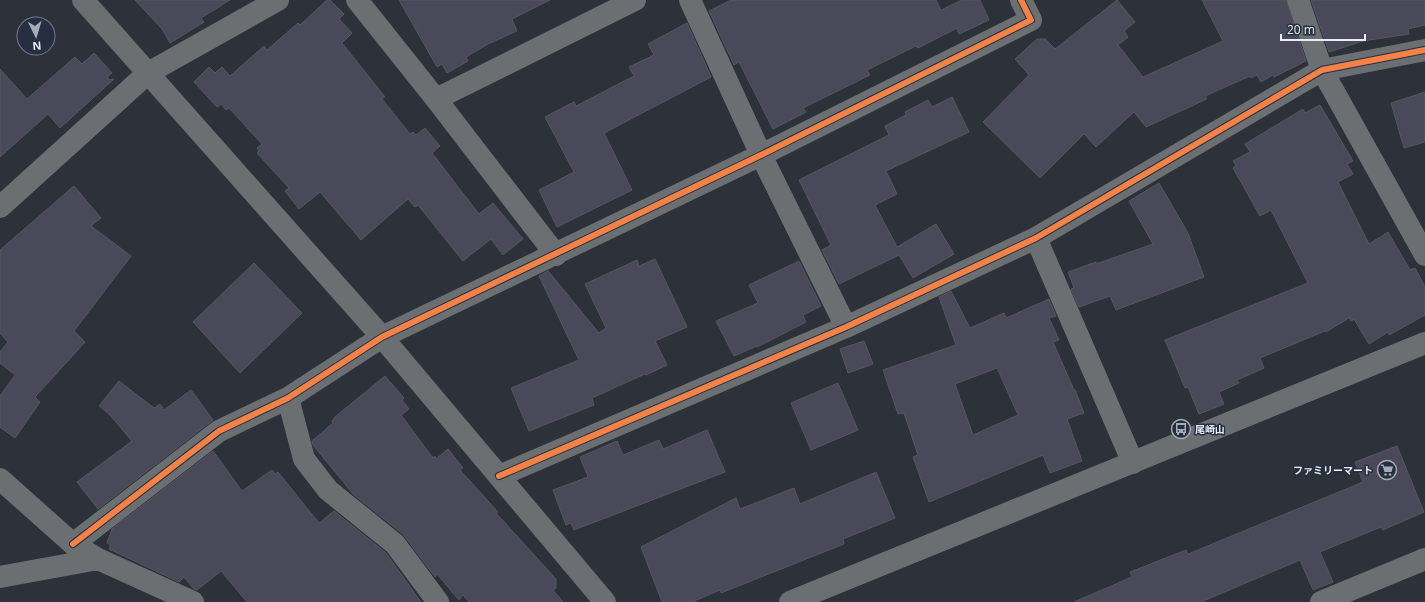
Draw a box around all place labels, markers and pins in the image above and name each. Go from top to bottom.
bus stop icon: 尾崎山 [1170,418,1192,440]
place label: 尾崎山 [1195,422,1225,436]
supermarket icon: ファミリーマート [1376,459,1398,481]
place label: ファミリーマート [1293,463,1373,477]

